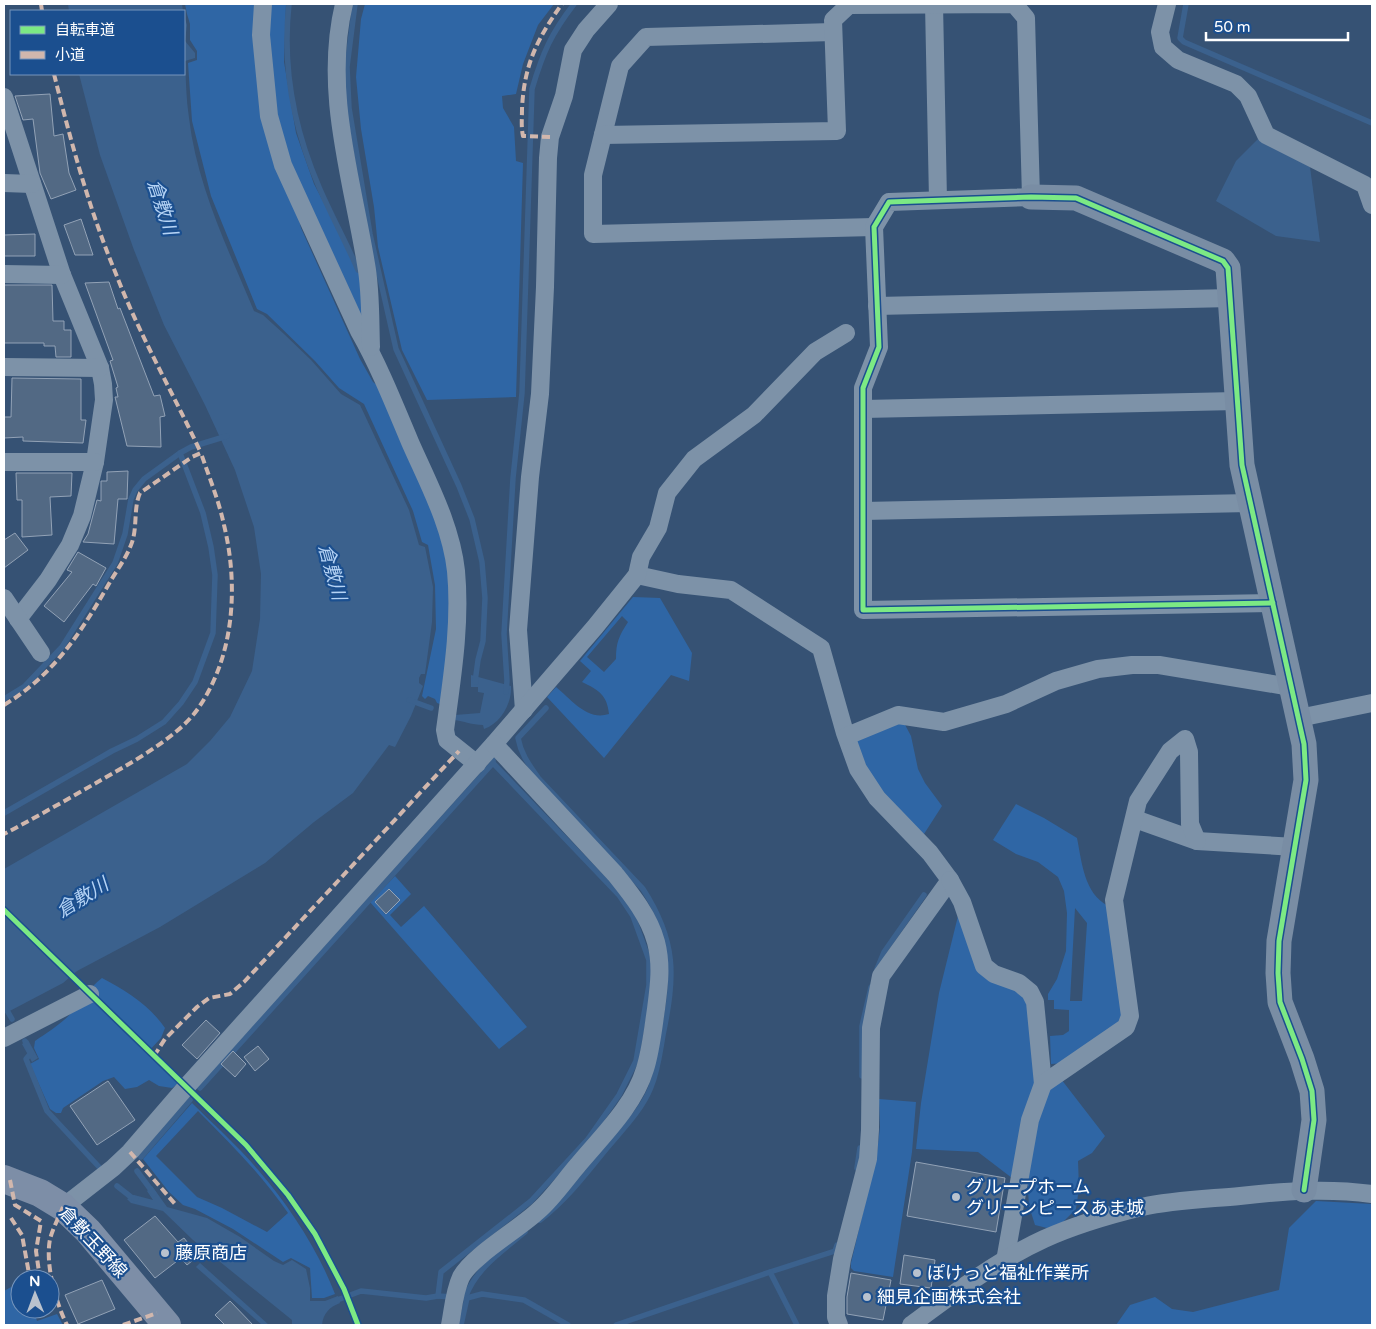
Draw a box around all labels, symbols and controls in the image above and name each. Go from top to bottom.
legend [10,10,185,75]
scale bar [1206,10,1348,42]
text: 50 m [1214,18,1251,36]
text: 自転車道 [55,21,115,39]
text: 小道 [55,46,85,64]
water label: 倉敷川 [143,177,182,240]
water label: 倉敷川 [314,542,351,605]
water label: 倉敷川 [53,872,114,922]
place label: グループホーム グリーンピースあま城 [966,1176,1144,1219]
marker: グループホーム グリーンピースあま城 [950,1191,962,1203]
street label: 倉敷玉野線 [54,1202,132,1282]
place label: 藤原商店 [175,1242,247,1264]
marker: 藤原商店 [159,1247,171,1259]
place label: ぽけっと福祉作業所 [927,1262,1089,1284]
marker: ぽけっと福祉作業所 [911,1267,923,1279]
north arrow [10,1269,60,1319]
text: N [29,1273,41,1290]
place label: 細見企画株式会社 [877,1286,1021,1308]
marker: 細見企画株式会社 [861,1291,873,1303]

